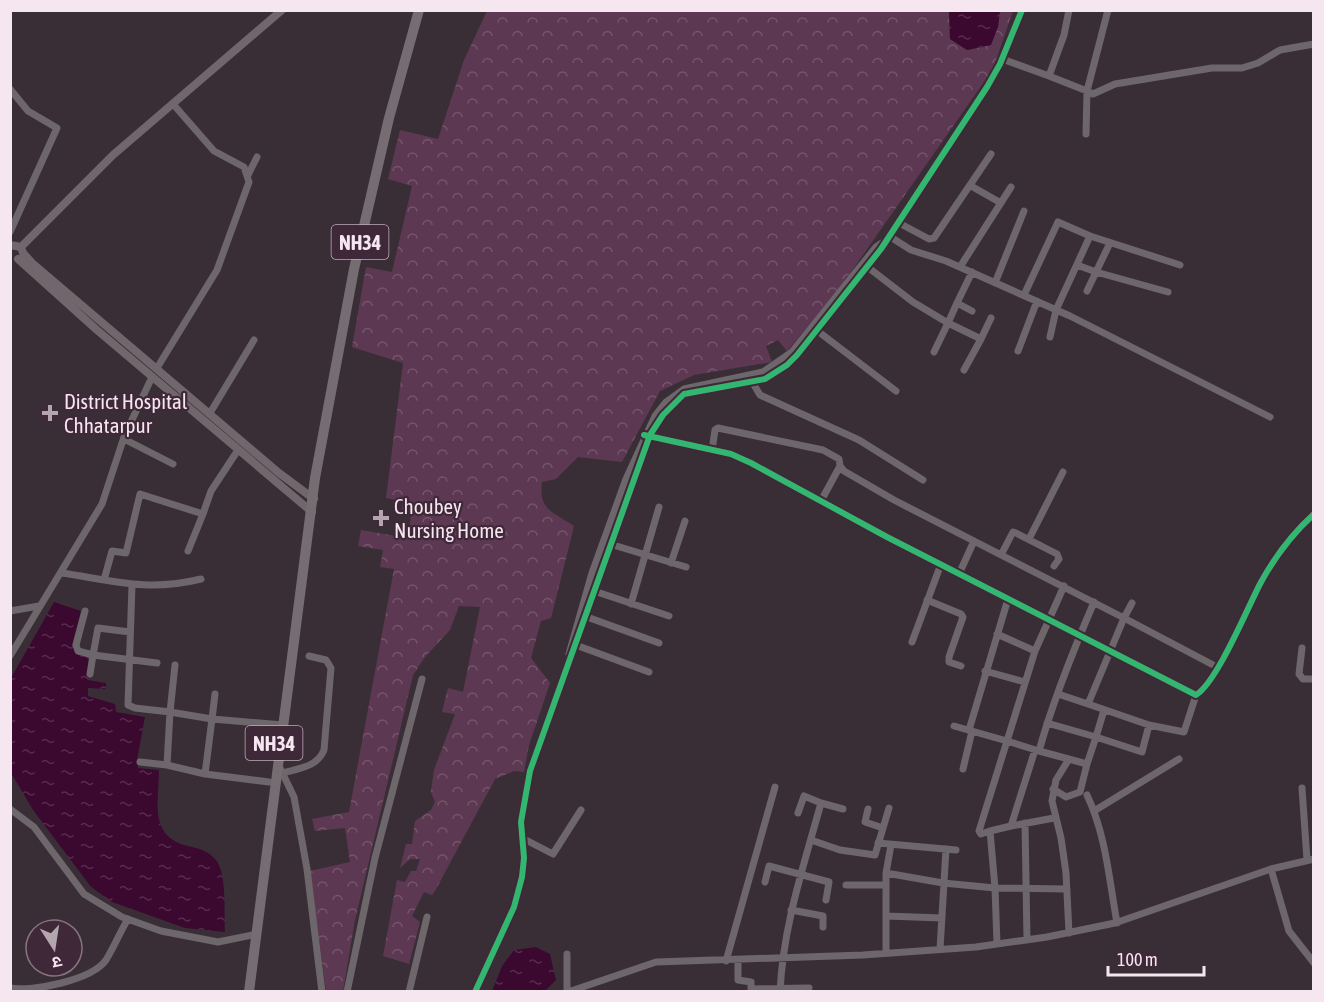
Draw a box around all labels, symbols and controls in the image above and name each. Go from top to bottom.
road number: NH34 [332,225,388,259]
place label: District Hospital Chhatarpur [64,389,188,437]
marker: District Hospital Chhatarpur [41,404,59,422]
place label: Choubey Nursing Home [394,494,504,542]
marker: Choubey Nursing Home [372,509,390,527]
road number: NH34 [246,726,302,760]
north arrow [24,918,84,978]
scale bar [1108,939,1204,977]
text: 100 m [1117,949,1158,970]
text: उ [50,953,64,973]

